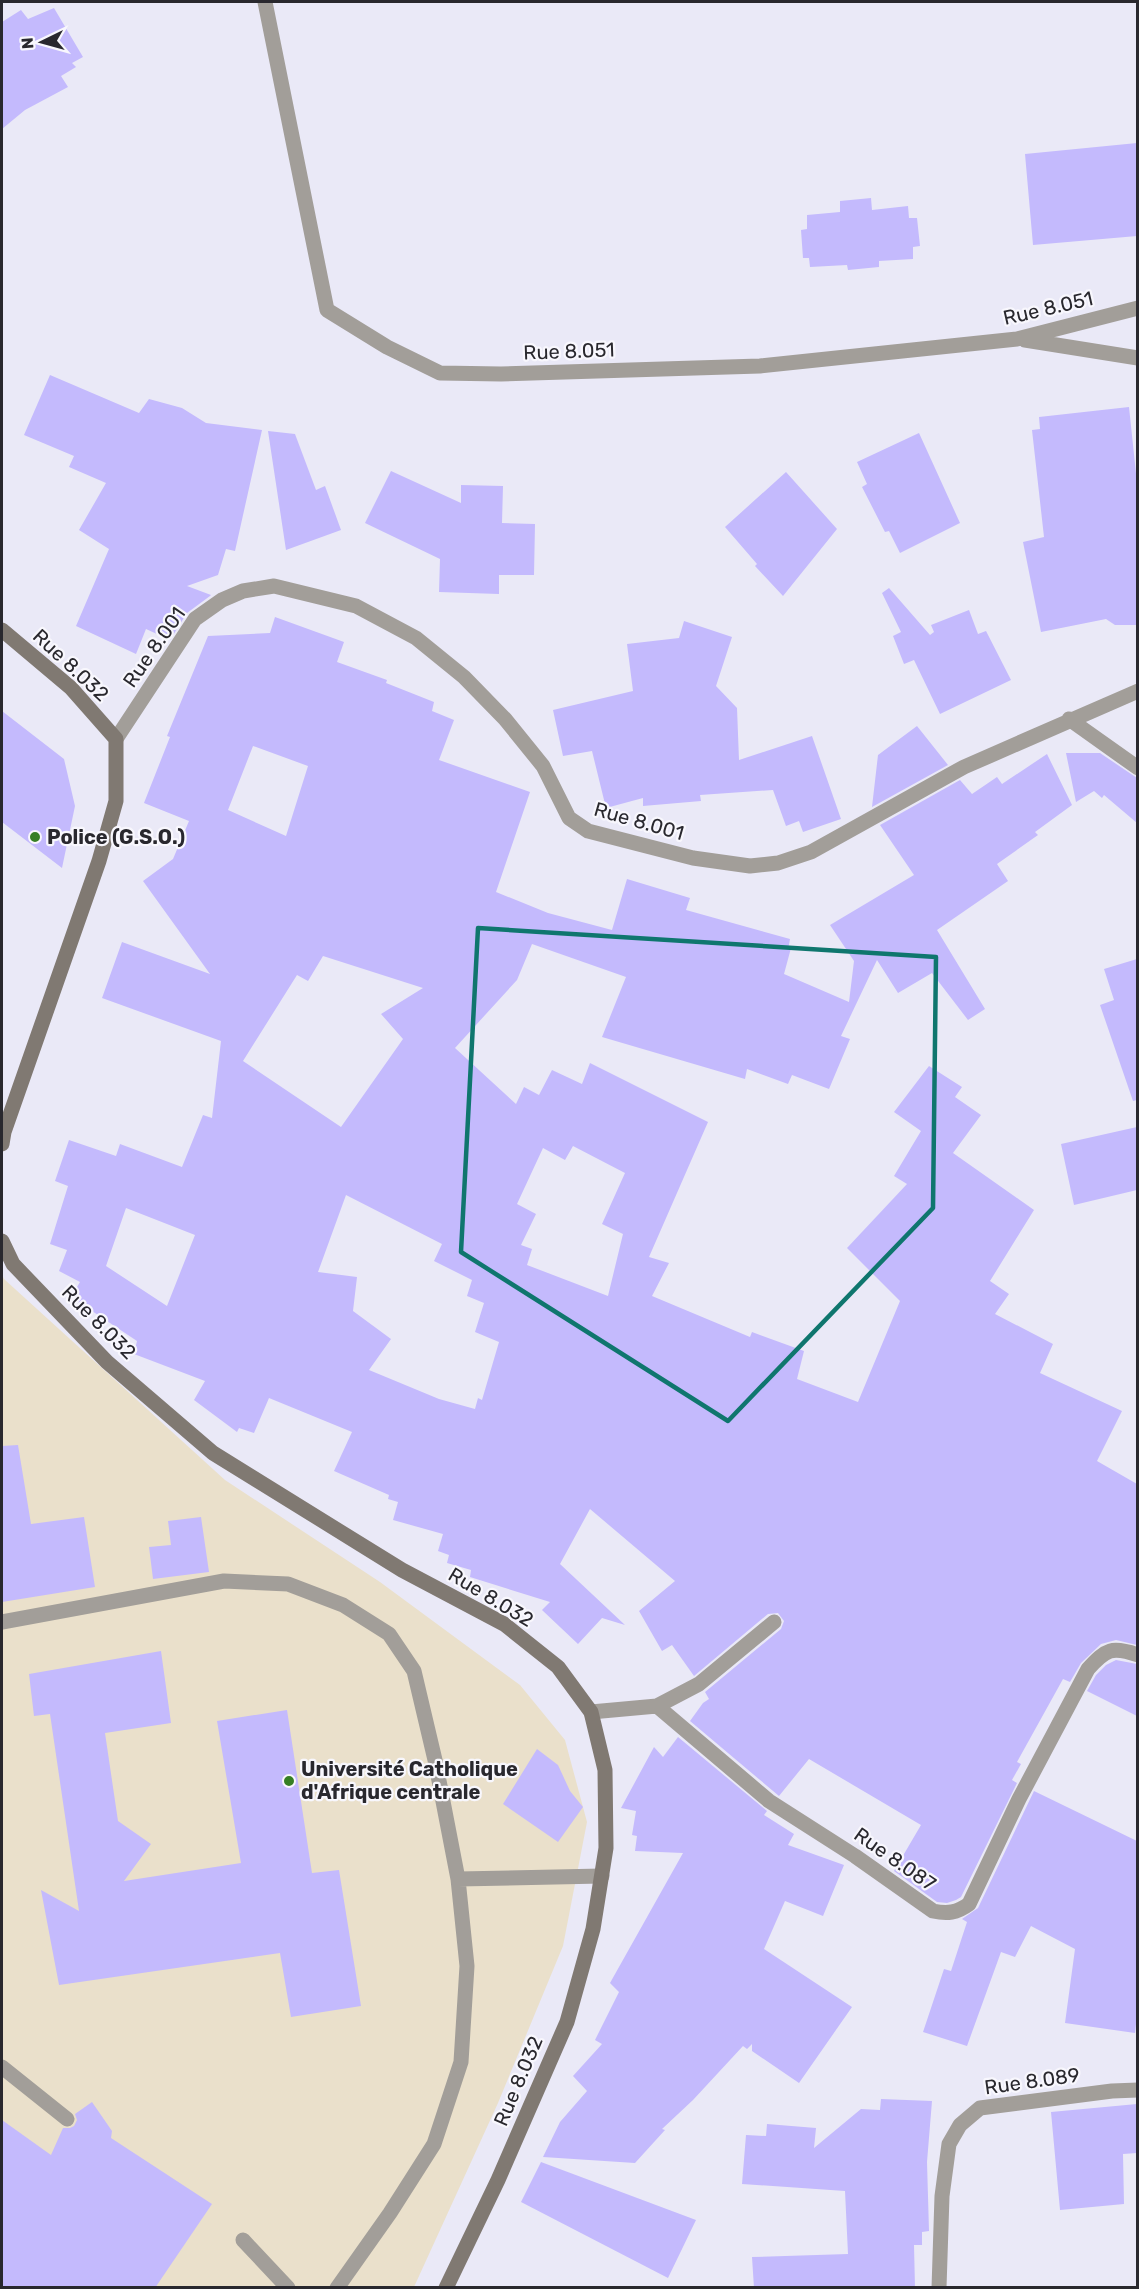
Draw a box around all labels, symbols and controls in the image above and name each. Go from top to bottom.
north arrow [12,12,72,72]
text: N [18,37,38,50]
street label: Rue 8.051 [1001,286,1095,330]
street label: Rue 8.051 [523,337,615,365]
street label: Rue 8.001 [118,602,190,692]
street label: Rue 8.032 [28,624,114,706]
street label: Rue 8.001 [591,797,687,845]
place label: Police (G.S.O.) [47,825,185,849]
marker: Police (G.S.O.) [28,830,42,844]
street label: Rue 8.032 [57,1280,141,1364]
street label: Rue 8.032 [444,1562,538,1632]
place label: Université Catholique d'Afrique centrale [301,1757,518,1804]
marker: Université Catholique d'Afrique centrale [282,1774,296,1788]
street label: Rue 8.087 [850,1822,940,1896]
street label: Rue 8.032 [488,2033,548,2129]
street label: Rue 8.089 [983,2062,1081,2100]

